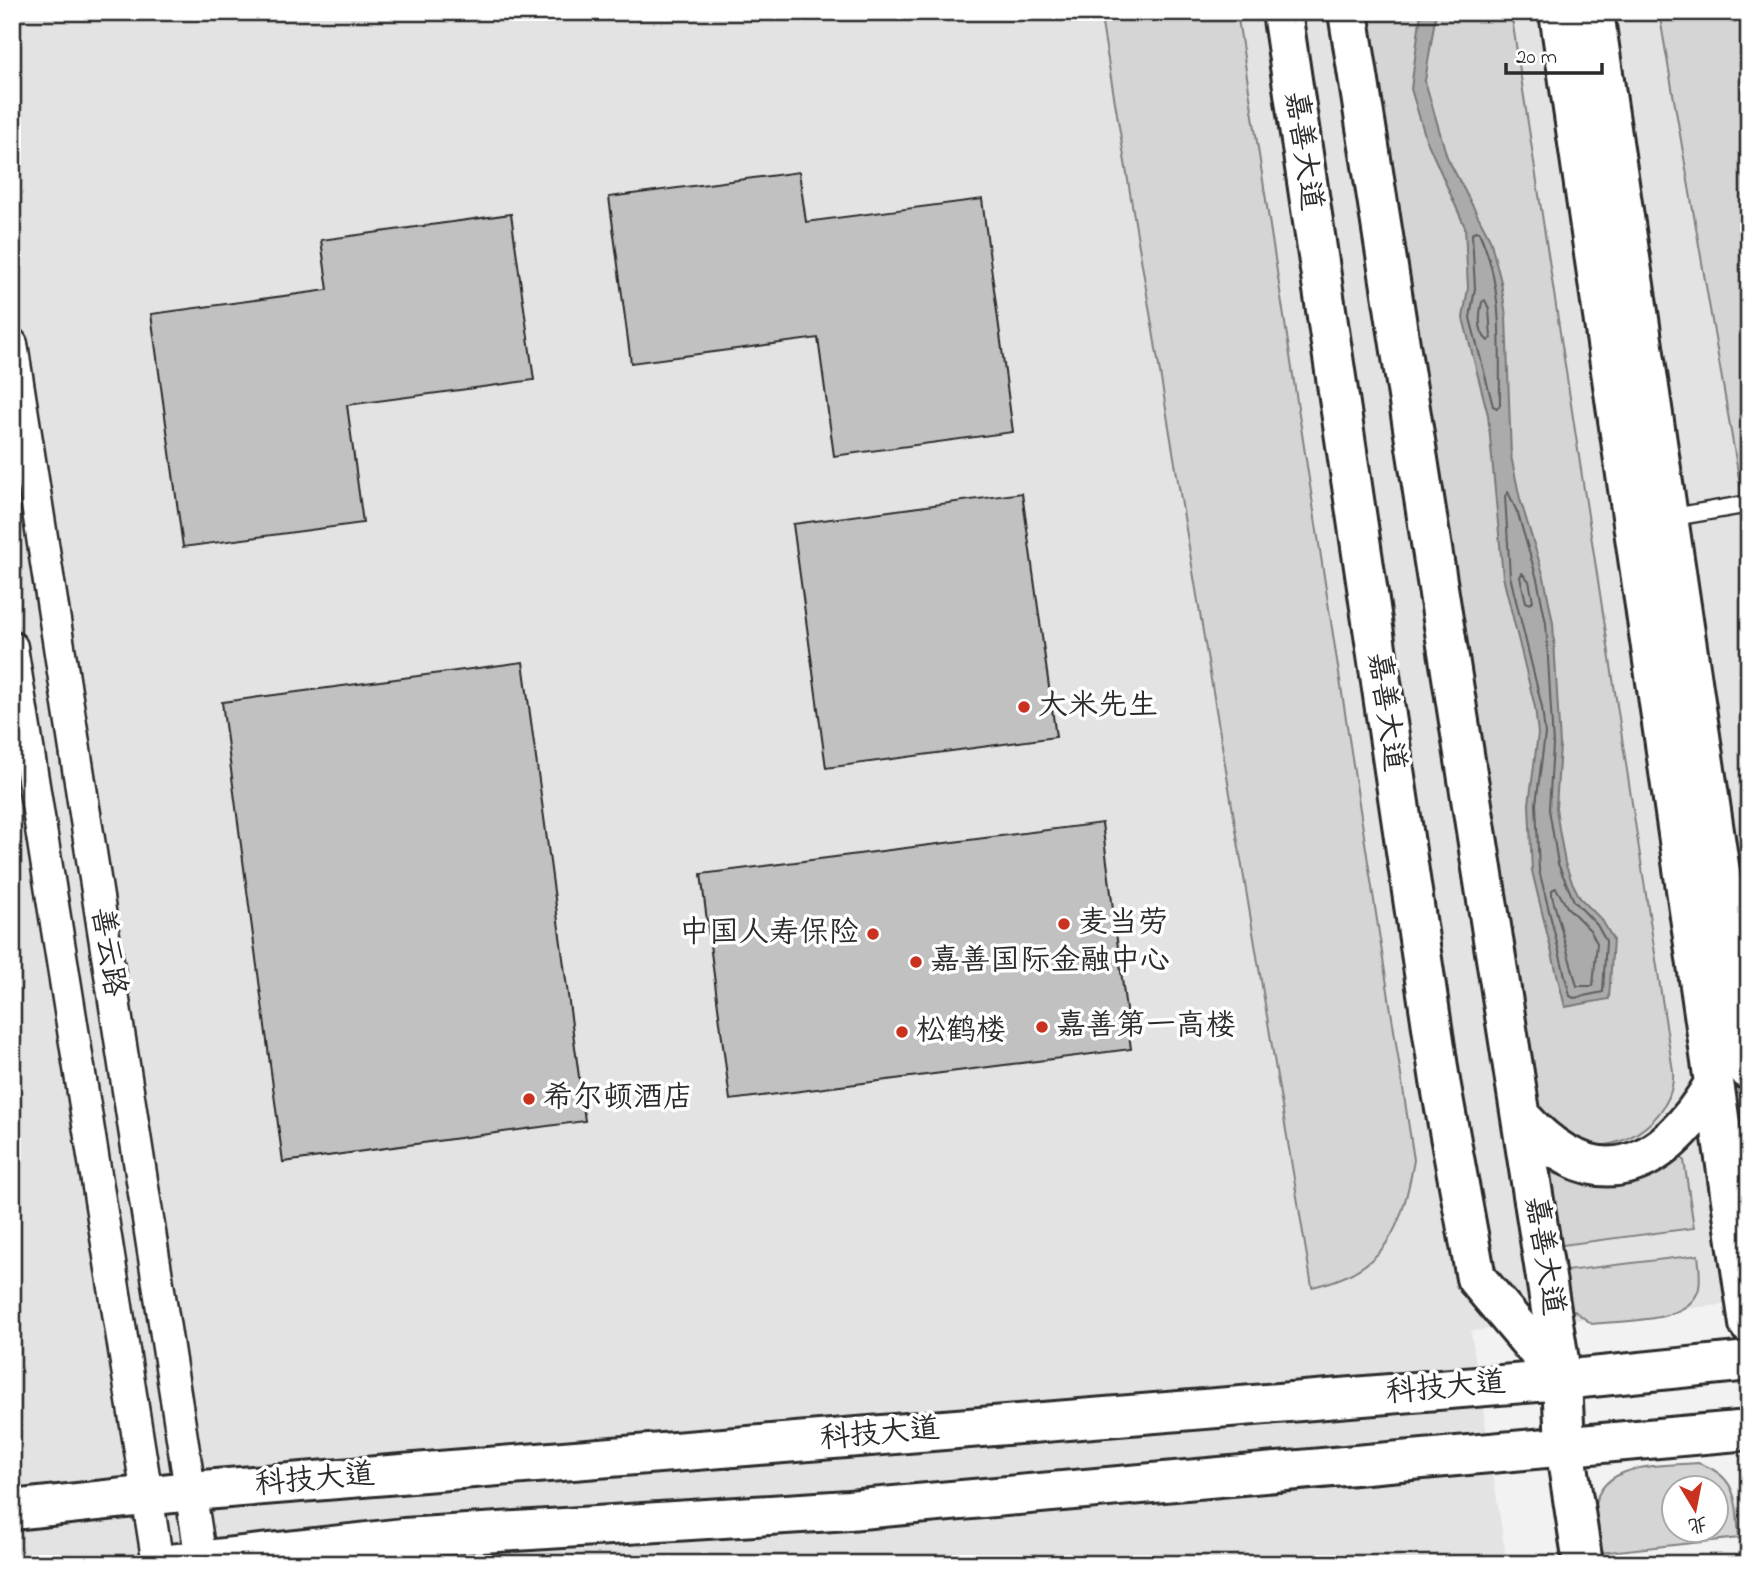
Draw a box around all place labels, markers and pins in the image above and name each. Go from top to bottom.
place label: 大米先生 [1038,685,1158,729]
marker: 大米先生 [1016,699,1032,715]
place label: 麦当劳 [1078,902,1168,946]
place label: 中国人寿保险 [679,912,859,956]
marker: 麦当劳 [1056,916,1072,932]
marker: 中国人寿保险 [865,926,881,942]
place label: 嘉善国际金融中心 [930,940,1170,984]
marker: 嘉善国际金融中心 [908,954,924,970]
place label: 嘉善第一高楼 [1056,1005,1236,1049]
place label: 松鹤楼 [916,1010,1006,1054]
marker: 嘉善第一高楼 [1034,1019,1050,1035]
marker: 松鹤楼 [894,1024,910,1040]
place label: 希尔顿酒店 [543,1077,693,1121]
marker: 希尔顿酒店 [521,1091,537,1107]

